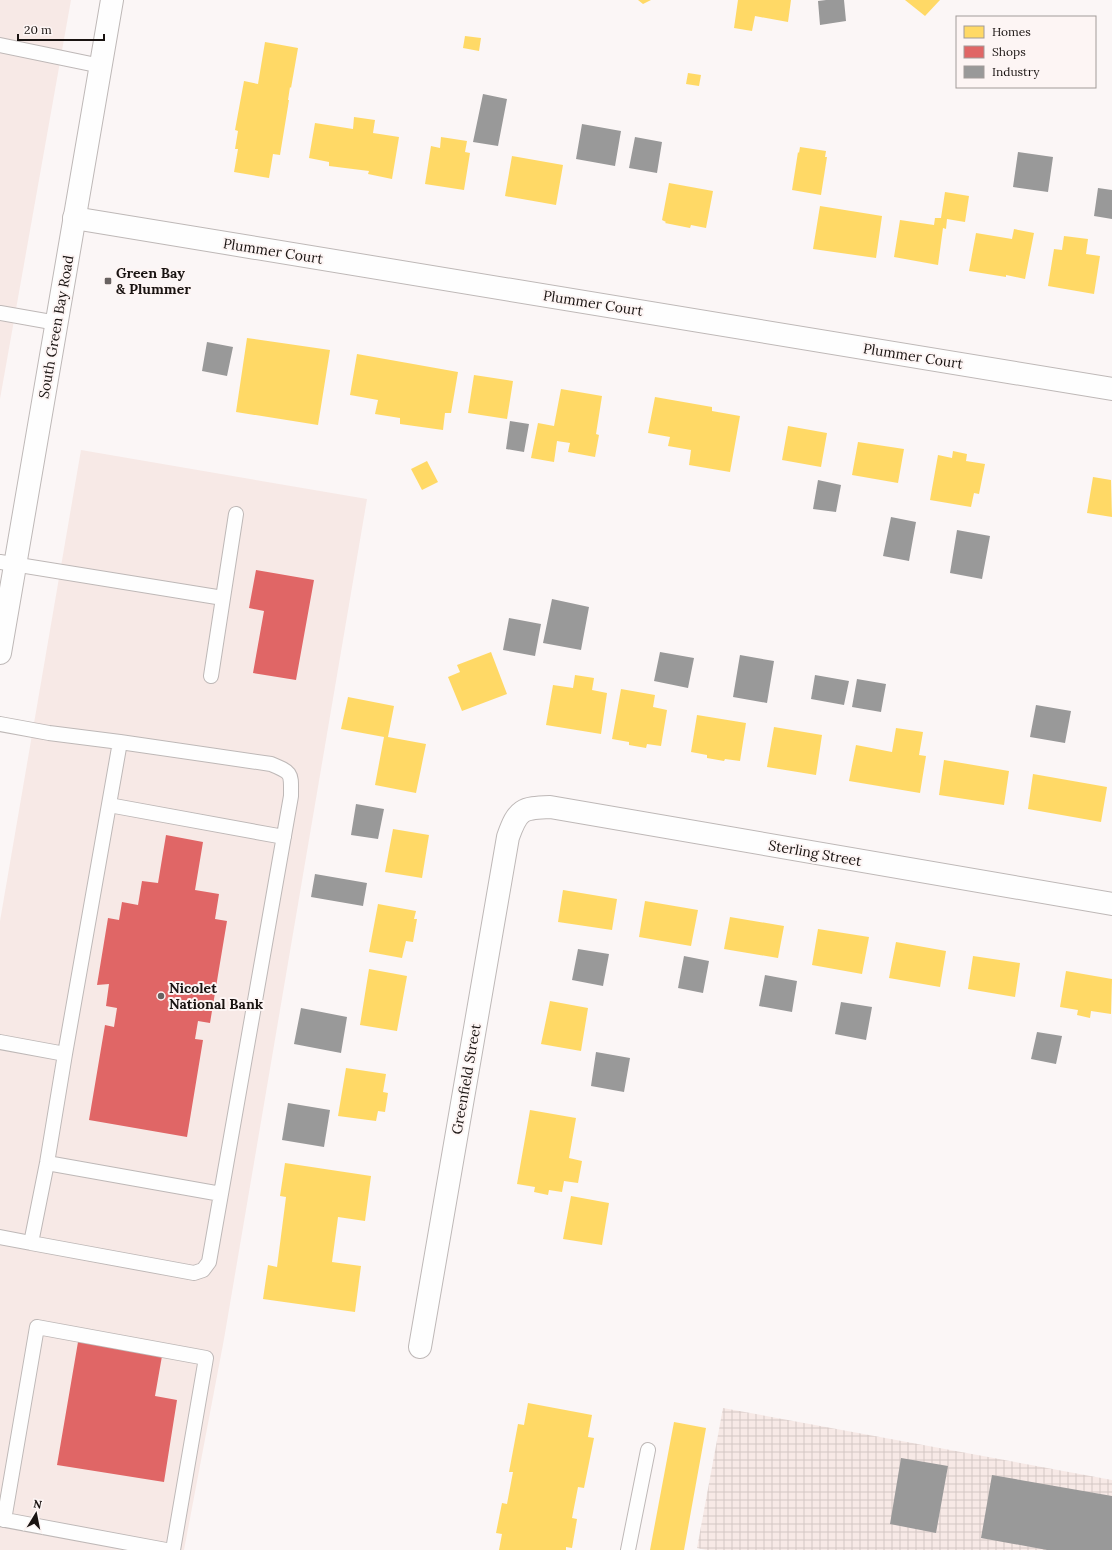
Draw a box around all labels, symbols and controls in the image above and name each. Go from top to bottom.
scale bar [18,16,104,42]
legend [956,16,1096,88]
text: 20 m [24,22,52,37]
text: Homes [992,24,1031,39]
text: Shops [992,44,1026,59]
text: Industry [992,64,1040,79]
street label: Plummer Court [222,234,325,268]
street label: South Green Bay Road [35,254,77,400]
place label: Green Bay & Plummer [116,264,191,298]
marker: Green Bay & Plummer [103,276,113,286]
street label: Plummer Court [542,286,645,320]
street label: Plummer Court [862,339,965,373]
street label: Sterling Street [767,836,864,870]
place label: Nicolet National Bank [169,979,264,1013]
marker: Nicolet National Bank [156,991,166,1001]
street label: Greenfield Street [447,1022,485,1136]
north arrow [16,1494,56,1534]
text: N [32,1497,44,1512]

